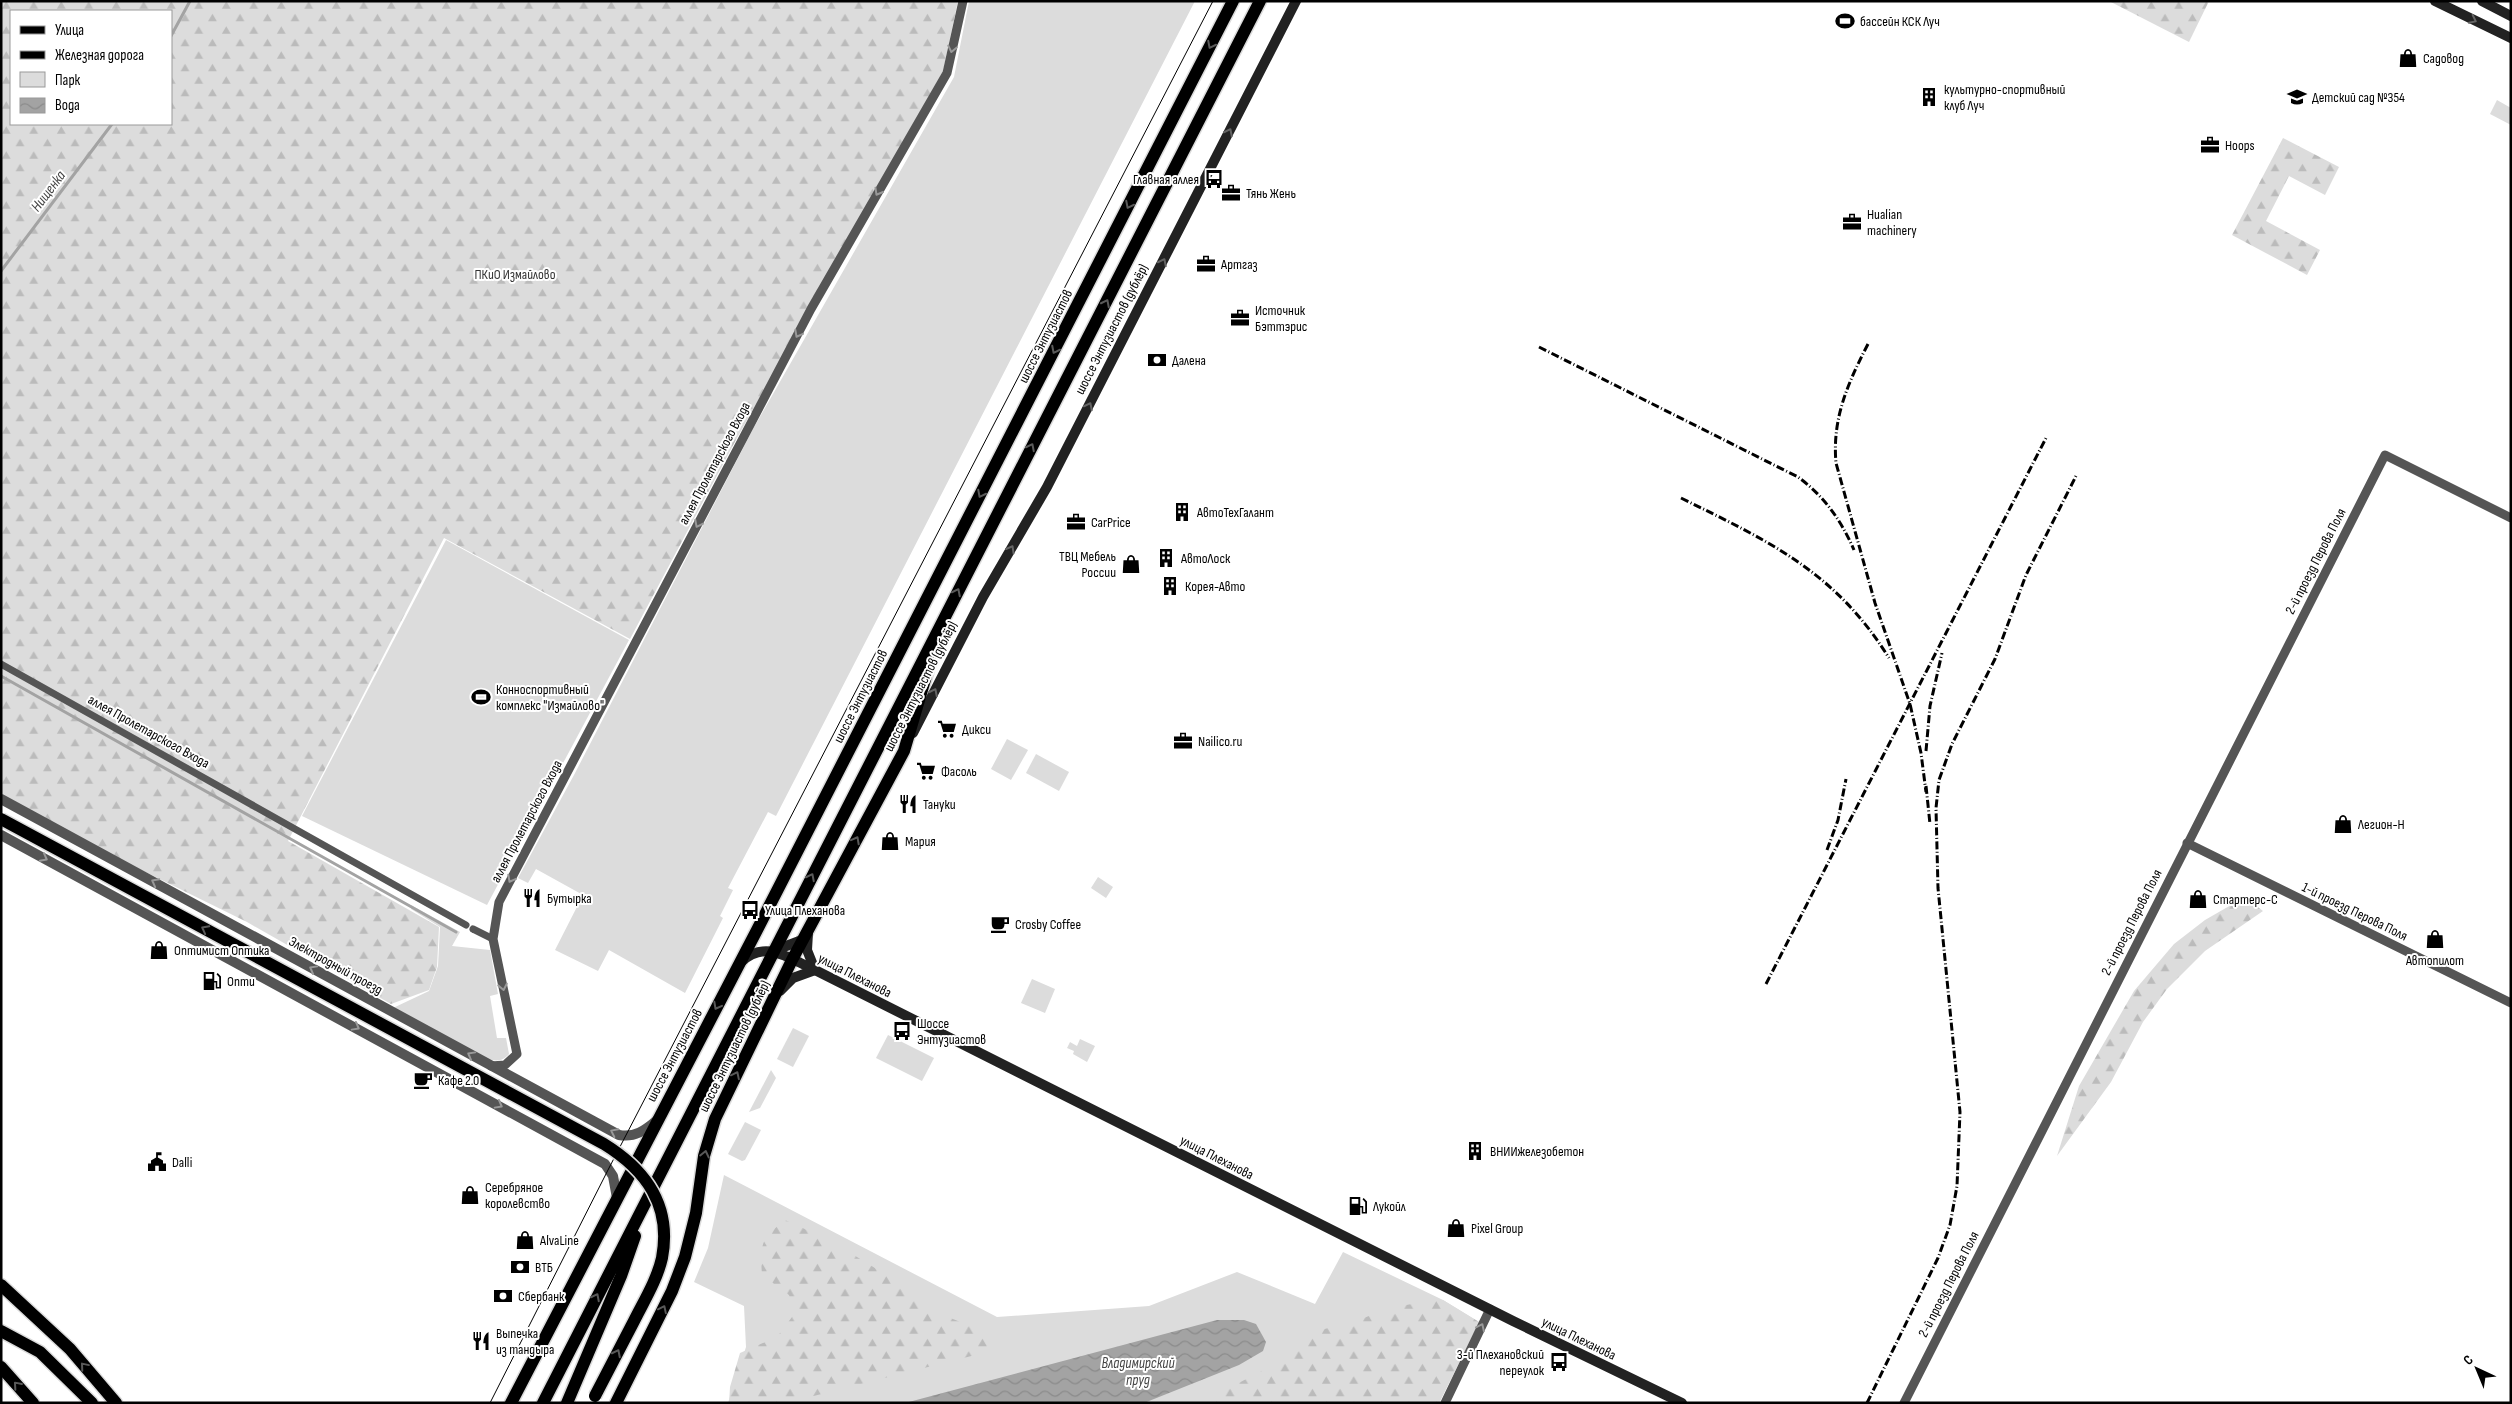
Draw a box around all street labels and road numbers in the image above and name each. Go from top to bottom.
street label: шоссе Энтузиастов (дублёр) [1071,261,1152,397]
street label: шоссе Энтузиастов [1015,286,1076,386]
street label: аллея Пролетарского Входа [675,399,754,527]
street label: 2-й проезд Перова Поля [2281,506,2349,617]
street label: шоссе Энтузиастов (дублёр) [880,618,961,754]
street label: шоссе Энтузиастов [830,646,891,746]
street label: аллея Пролетарского Входа [85,691,212,772]
street label: аллея Пролетарского Входа [487,757,566,885]
street label: 2-й проезд Перова Поля [2097,867,2165,978]
street label: 1-й проезд Перова Поля [2299,878,2410,944]
street label: Электродный проезд [286,933,386,998]
street label: улица Плеханова [815,950,894,1001]
street label: шоссе Энтузиастов (дублёр) [695,978,774,1115]
street label: шоссе Энтузиастов [643,1006,706,1105]
street label: улица Плеханова [1177,1132,1256,1183]
street label: 2-й проезд Перова Поля [1914,1229,1982,1340]
street label: улица Плеханова [1539,1313,1619,1364]

